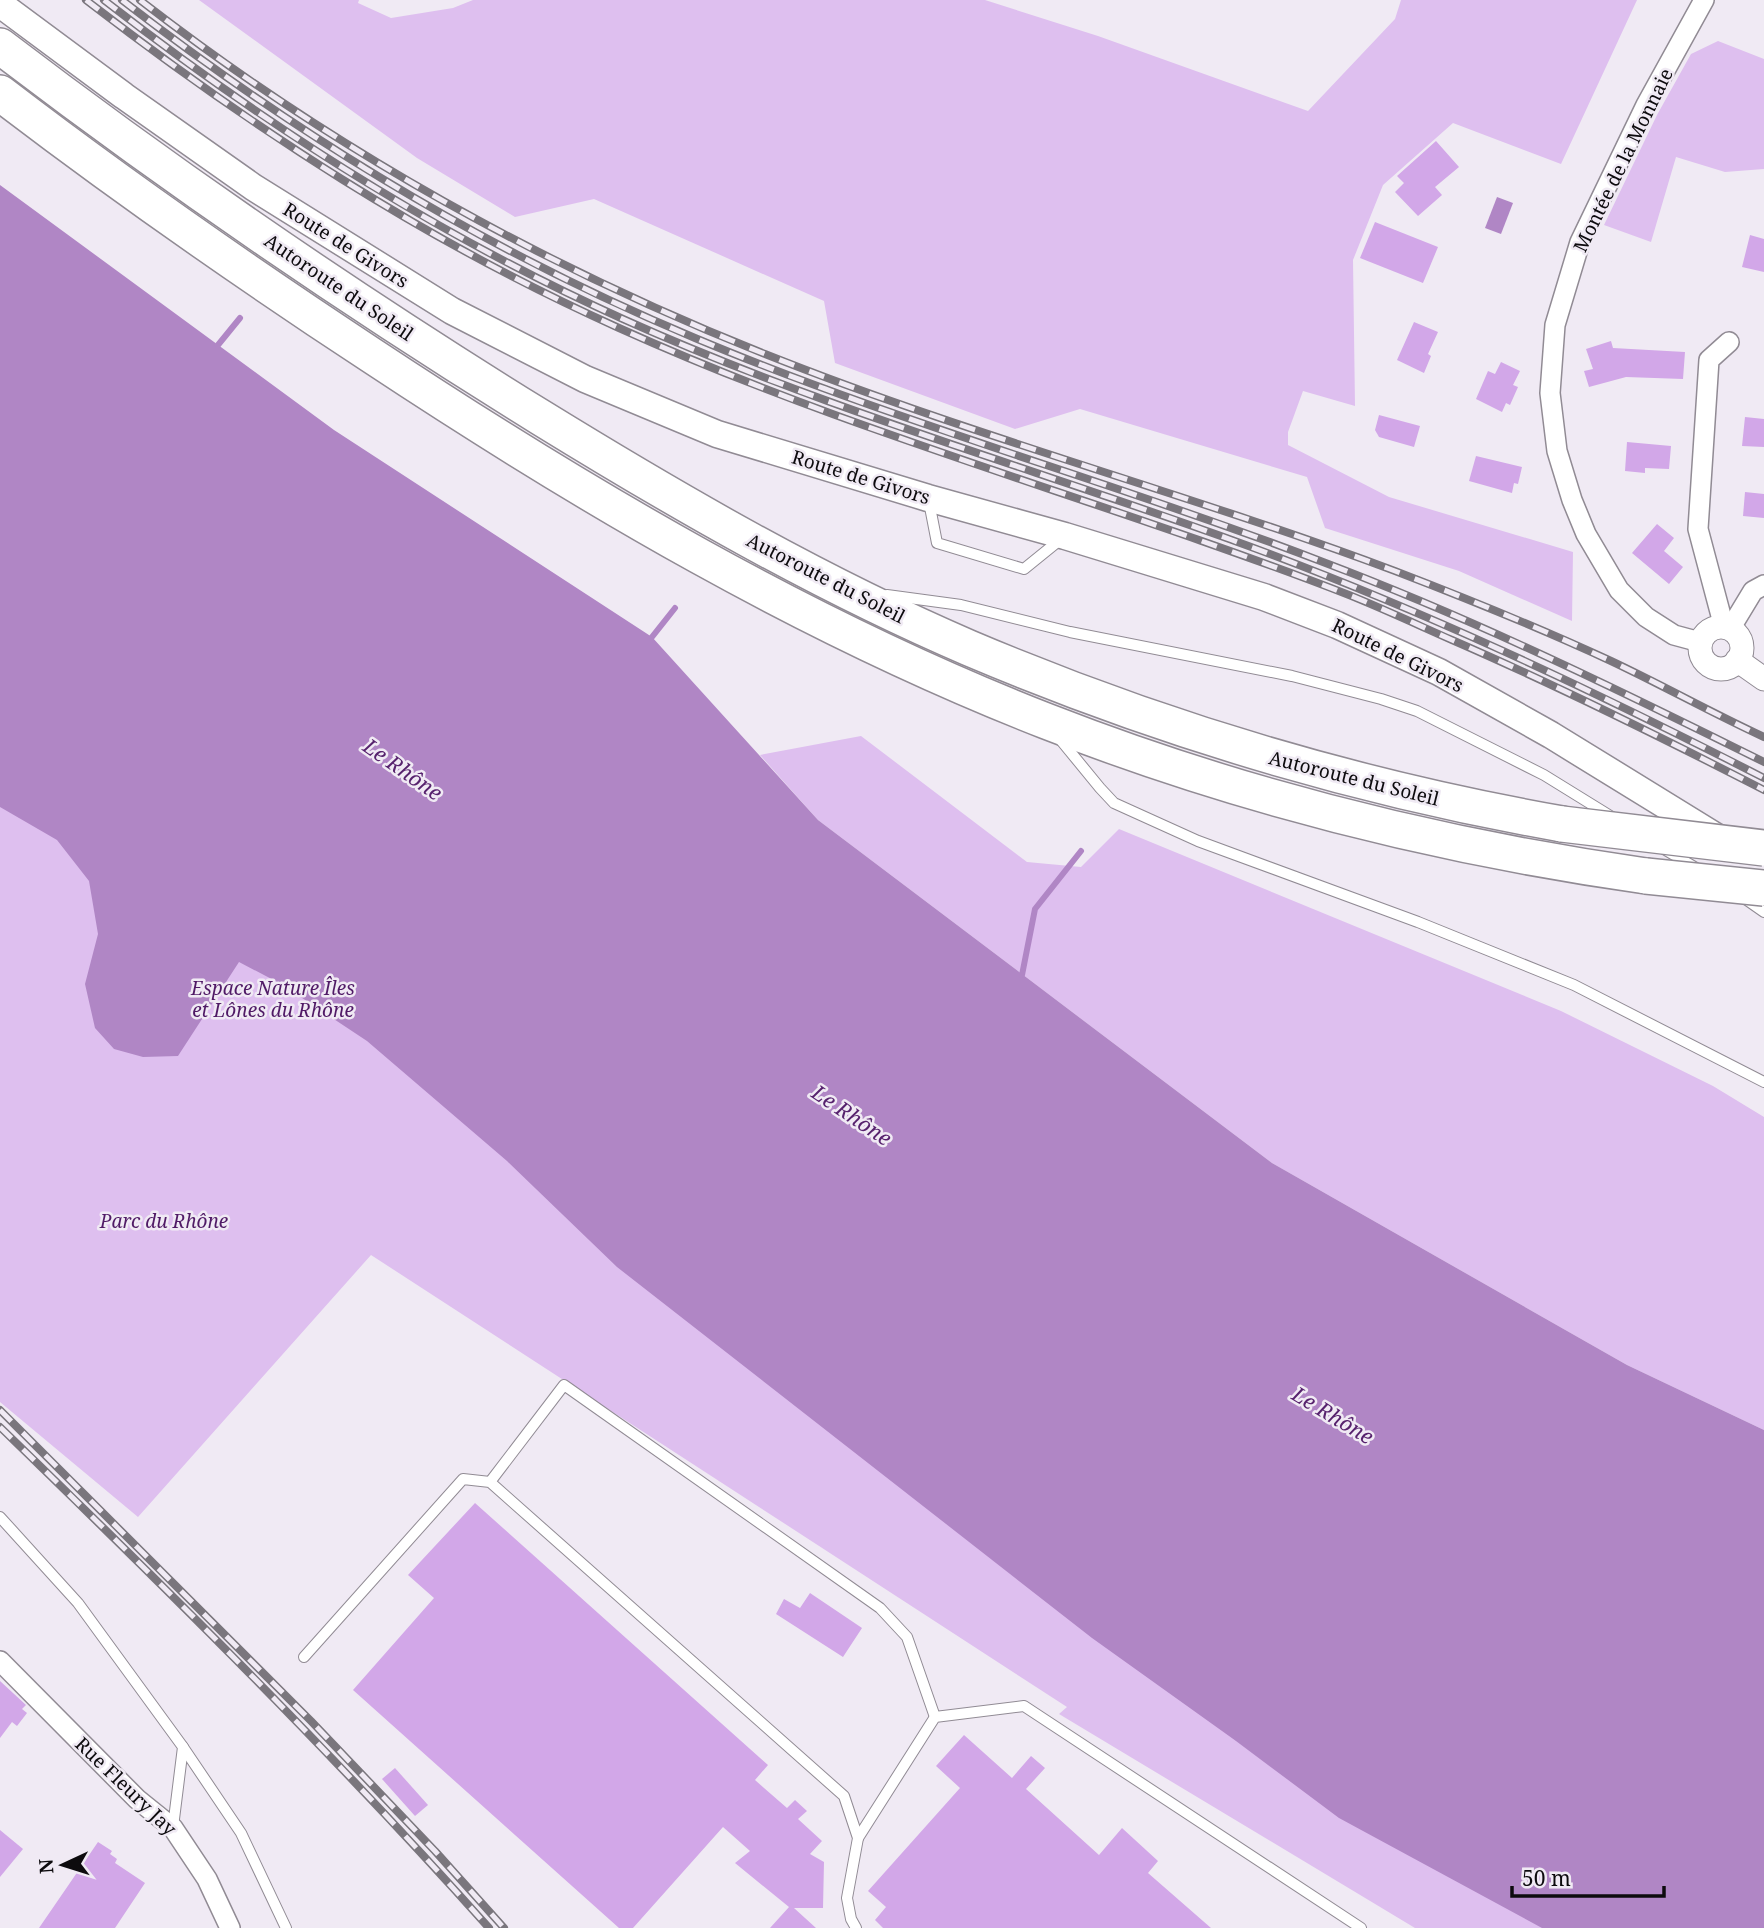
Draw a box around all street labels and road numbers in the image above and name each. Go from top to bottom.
street label: Montée de la Monnaie [1567,64,1679,256]
street label: Route de Givors [278,196,414,294]
street label: Autoroute du Soleil [259,227,419,347]
street label: Route de Givors [789,444,933,510]
street label: Autoroute du Soleil [742,527,910,629]
street label: Route de Givors [1328,612,1468,698]
street label: Autoroute du Soleil [1266,744,1442,812]
street label: Rue Fleury Jay [70,1731,182,1841]

